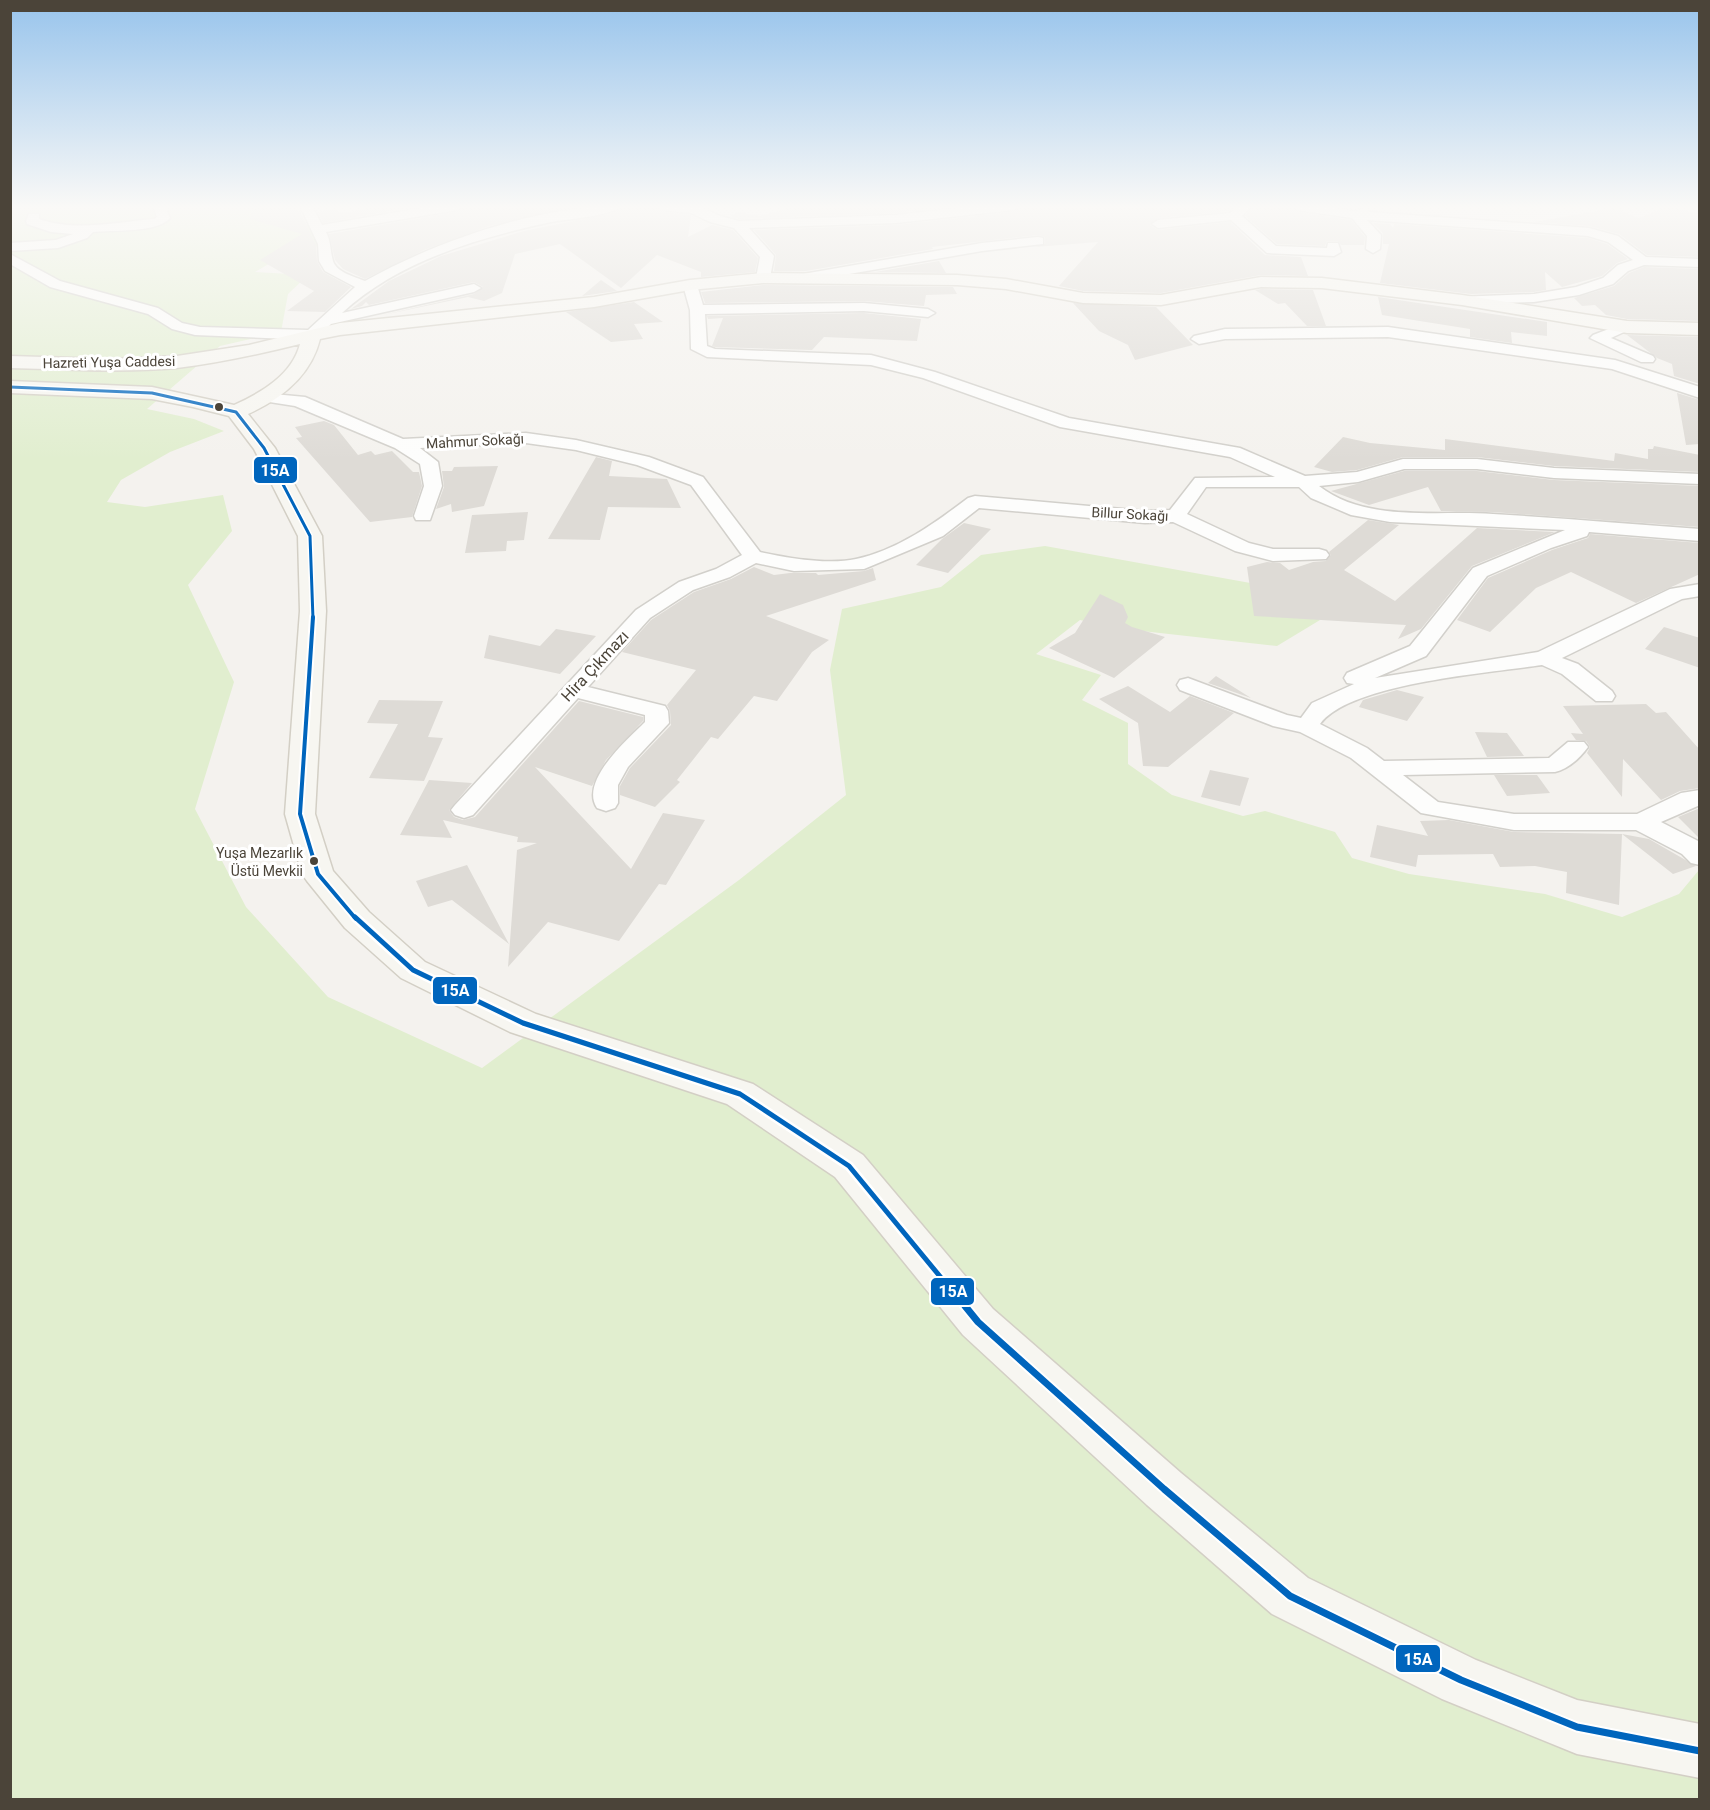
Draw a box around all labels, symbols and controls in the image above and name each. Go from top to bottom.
street label: Hazreti Yuşa Caddesi [42,353,176,371]
unlabelled marker [213,401,225,413]
street label: Mahmur Sokağı [426,430,524,452]
line badge: 15A [253,456,298,484]
text: 15A [260,461,290,480]
street label: Billur Sokağı [1091,504,1169,524]
street label: Hira Çıkmazı [557,627,633,705]
place label: Yuşa Mezarlık Üstü Mevkii [216,845,304,879]
marker: Yuşa Mezarlık Üstü Mevkii [308,855,320,867]
line badge: 15A [432,976,478,1005]
text: 15A [440,981,470,1000]
line badge: 15A [930,1277,975,1306]
text: 15A [938,1282,968,1301]
line badge: 15A [1395,1644,1441,1673]
text: 15A [1403,1650,1433,1669]

